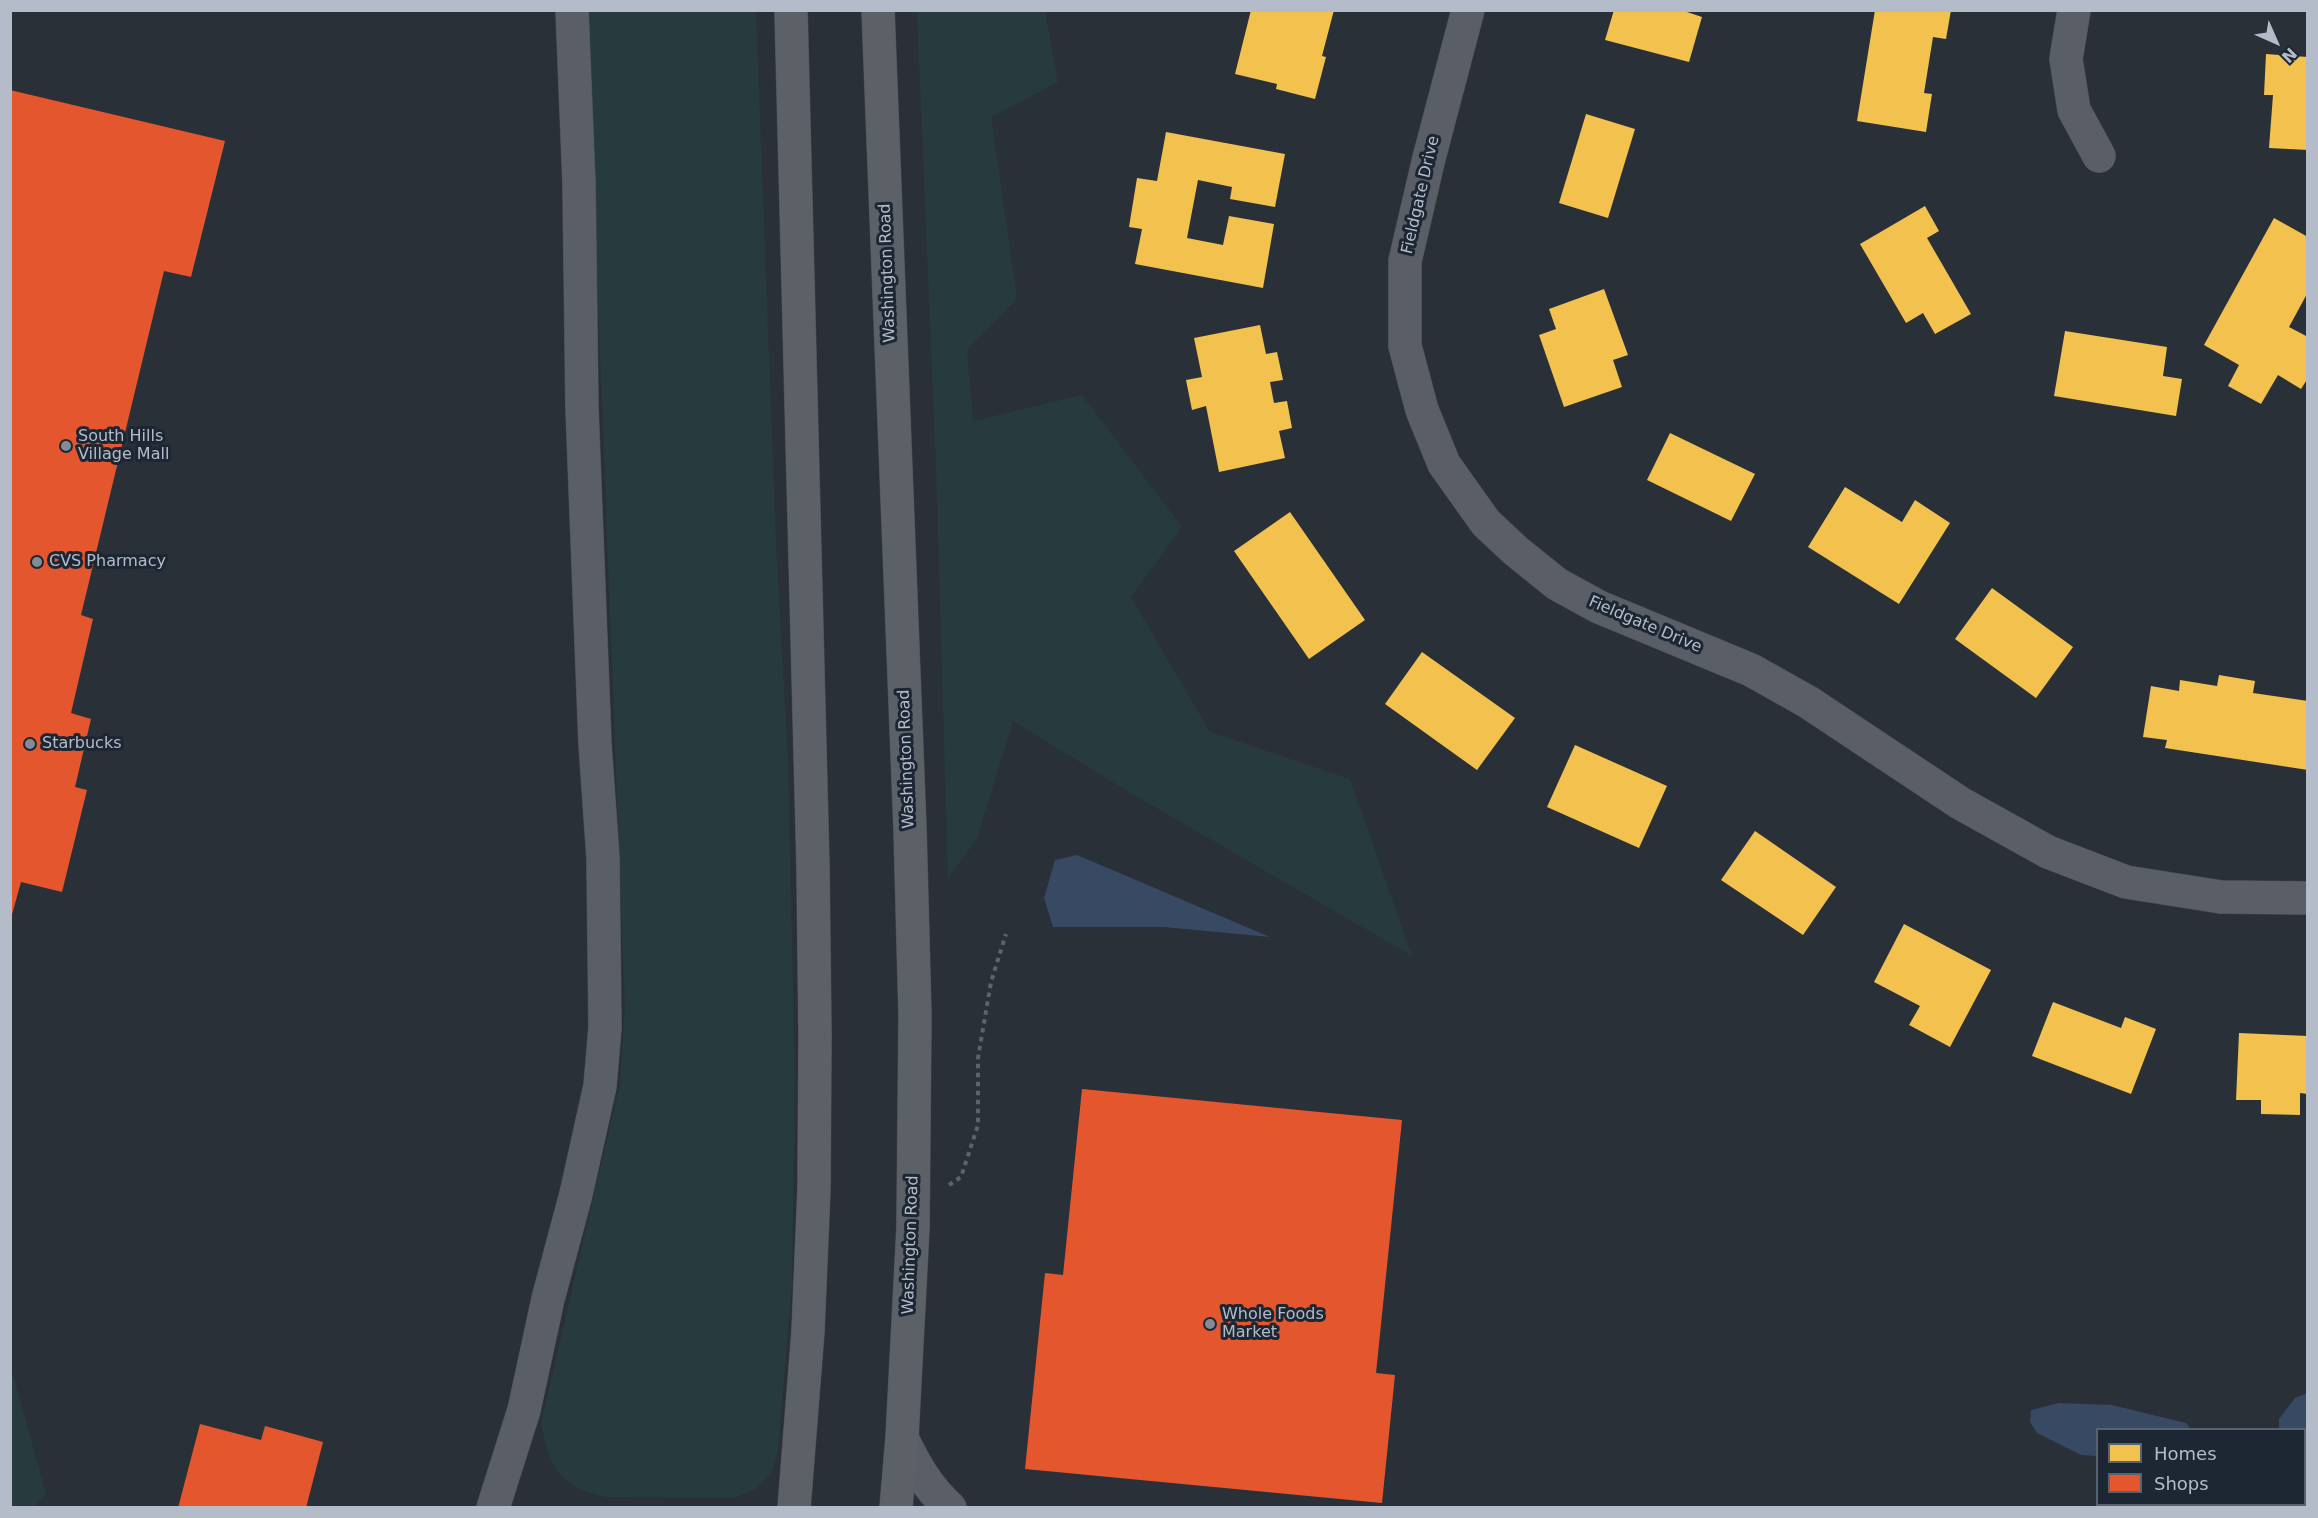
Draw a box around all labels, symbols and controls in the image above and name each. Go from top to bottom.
north arrow [2246,12,2306,72]
text: N [2278,44,2301,67]
street label: Fieldgate Drive [1398,134,1444,256]
street label: Washington Road [876,203,900,343]
place label: South Hills Village Mall [78,427,169,465]
marker: South Hills Village Mall [59,439,73,453]
place label: CVS Pharmacy [49,552,166,572]
marker: CVS Pharmacy [30,555,44,569]
street label: Fieldgate Drive [1586,593,1704,657]
street label: Washington Road [895,689,919,829]
place label: Starbucks [42,734,122,754]
marker: Starbucks [23,737,37,751]
street label: Washington Road [899,1175,923,1315]
place label: Whole Foods Market [1222,1305,1324,1343]
marker: Whole Foods Market [1203,1317,1217,1331]
legend [2096,1428,2306,1506]
text: Homes [2154,1443,2217,1464]
text: Shops [2154,1473,2209,1494]

